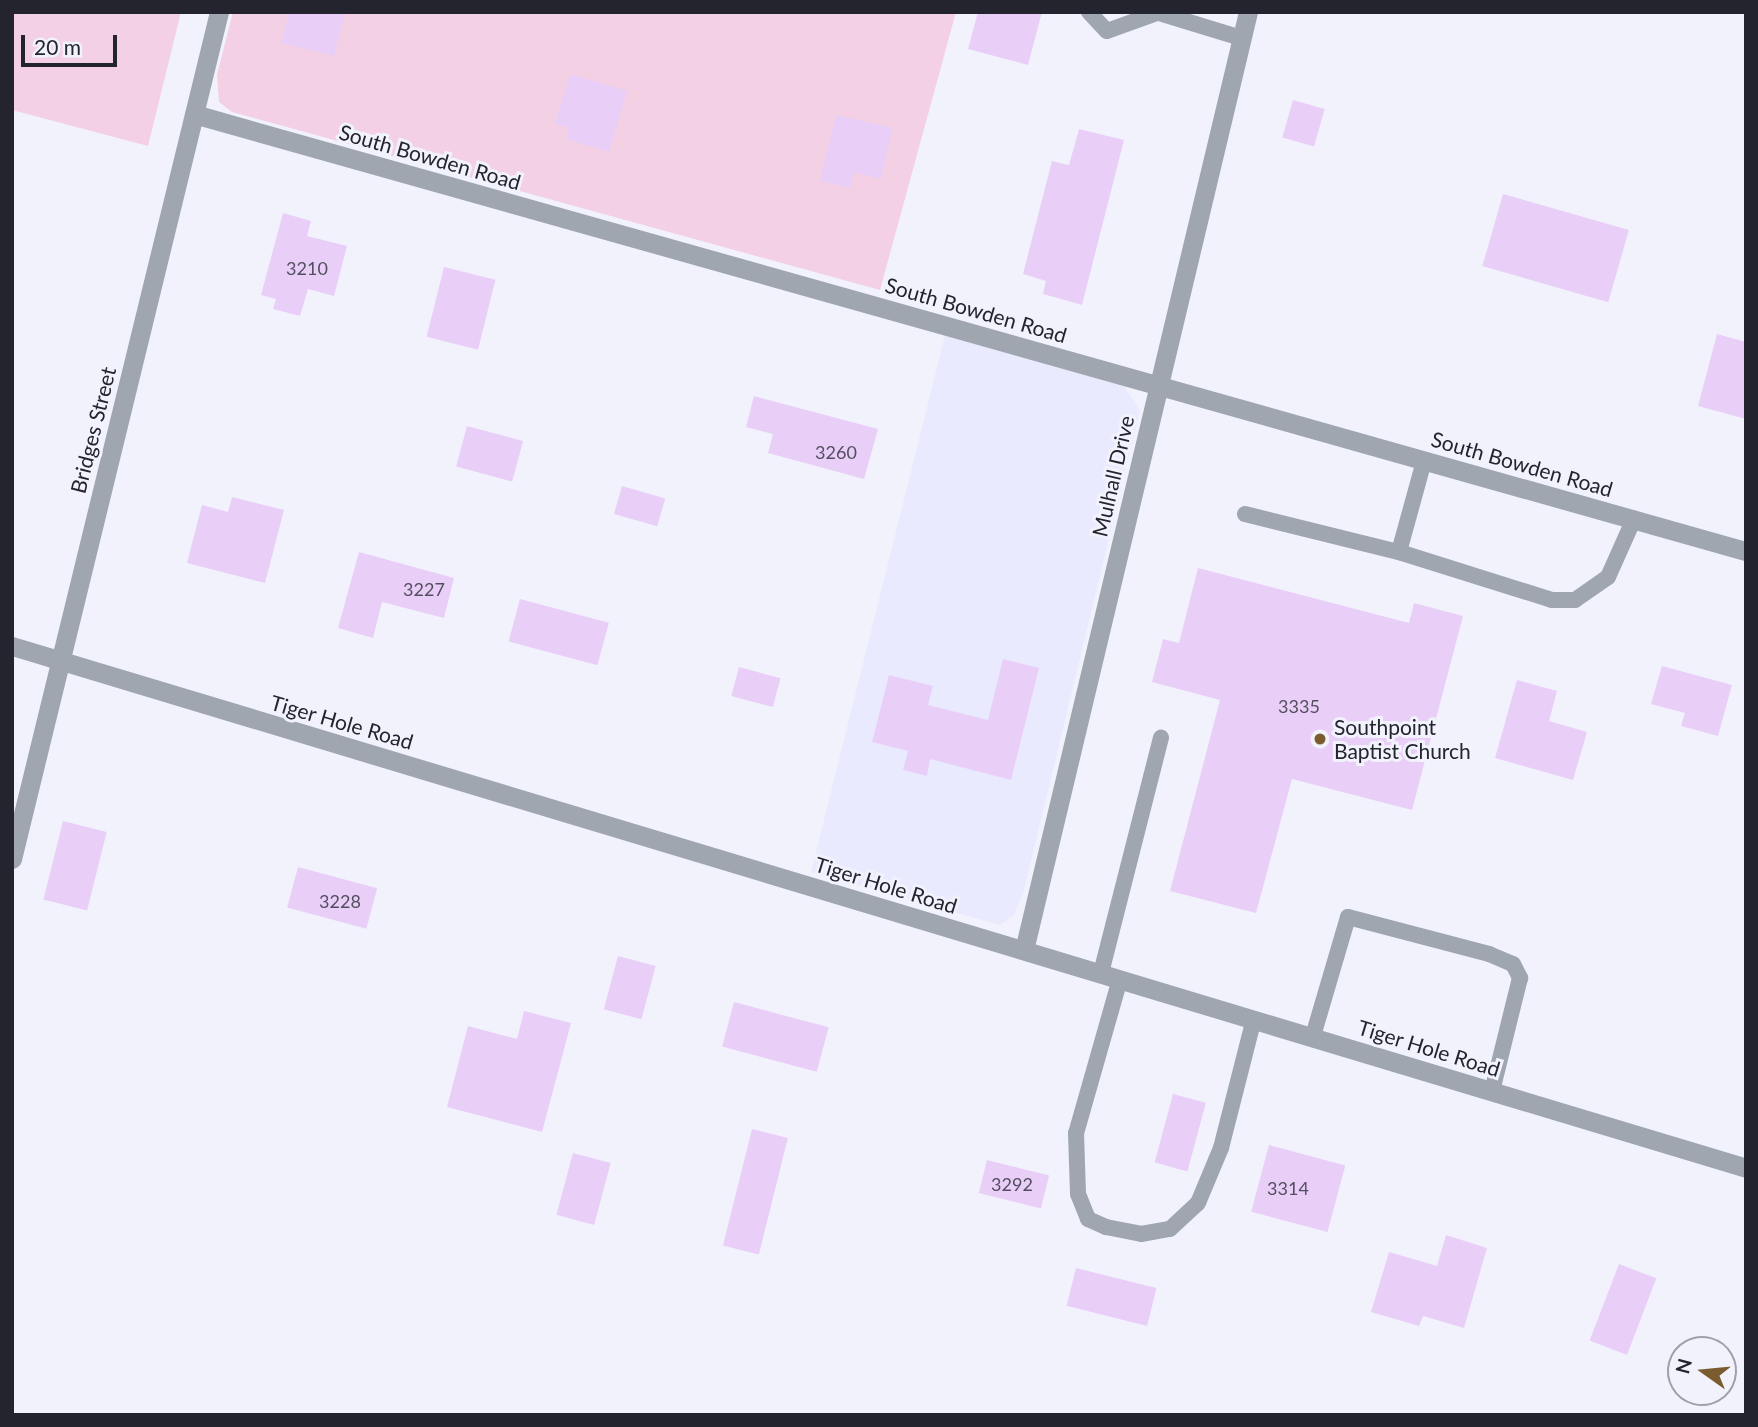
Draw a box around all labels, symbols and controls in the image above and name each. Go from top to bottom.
scale bar [24,21,121,65]
text: 20 m [34,34,81,59]
street label: South Bowden Road [336,119,524,195]
house number: 3210 [286,257,328,279]
street label: South Bowden Road [882,272,1070,348]
street label: Bridges Street [65,364,121,496]
street label: Mulhall Drive [1087,413,1139,539]
street label: South Bowden Road [1428,426,1616,502]
house number: 3260 [815,441,857,463]
house number: 3227 [403,578,445,600]
street label: Tiger Hole Road [267,690,417,754]
house number: 3335 [1278,695,1320,717]
place label: Southpoint Baptist Church [1334,714,1471,764]
marker: Southpoint Baptist Church [1312,731,1328,747]
street label: Tiger Hole Road [812,851,960,919]
house number: 3228 [319,890,361,912]
street label: Tiger Hole Road [1355,1014,1503,1082]
house number: 3292 [991,1173,1033,1195]
house number: 3314 [1267,1177,1309,1199]
north arrow [1667,1336,1737,1406]
text: N [1670,1356,1696,1376]

